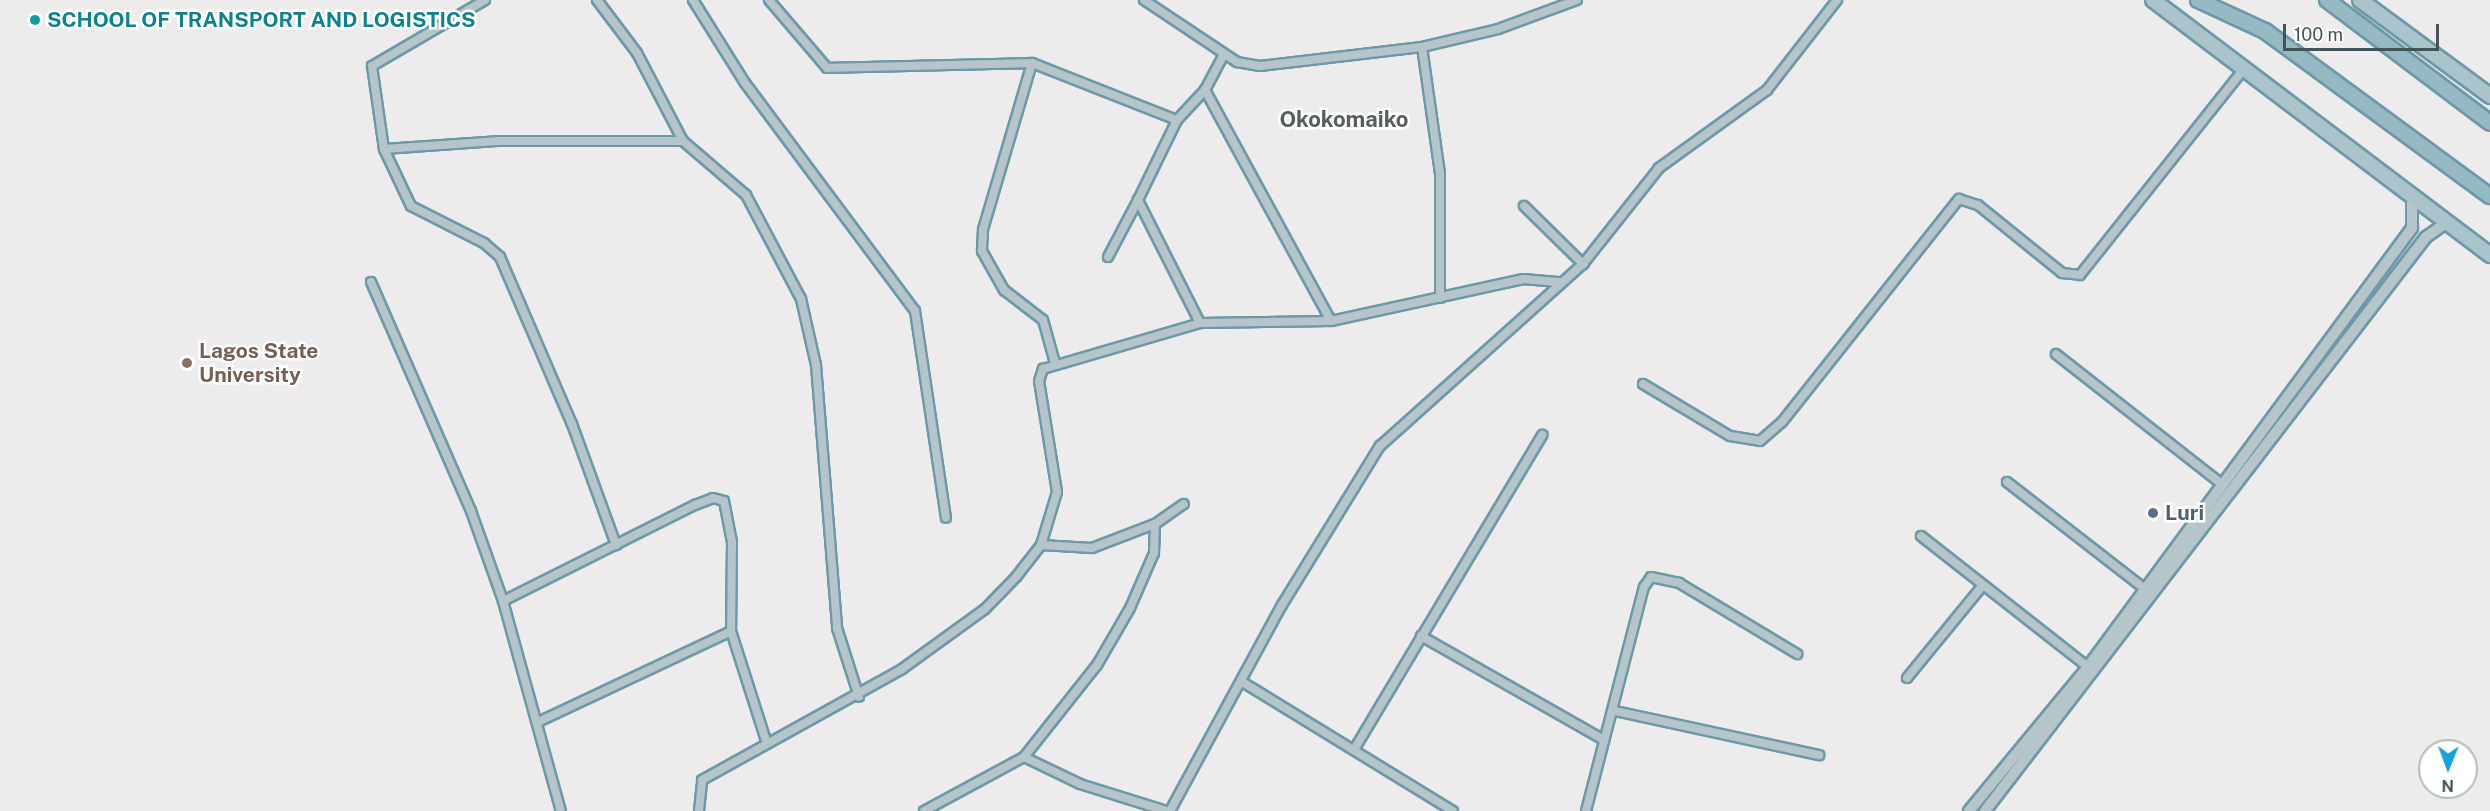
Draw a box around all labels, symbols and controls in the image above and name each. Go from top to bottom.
place label: SCHOOL OF TRANSPORT AND LOGISTICS [47,7,476,33]
scale bar [2286,12,2442,50]
marker: SCHOOL OF TRANSPORT AND LOGISTICS [28,13,42,27]
text: 100 m [2294,24,2343,45]
district label: Okokomaiko [1280,107,1408,133]
place label: Lagos State University [199,338,319,388]
marker: Lagos State University [180,356,194,370]
place label: Luri [2165,500,2204,526]
marker: Luri [2146,506,2160,520]
north arrow [2418,739,2478,799]
text: N [2441,776,2454,795]

